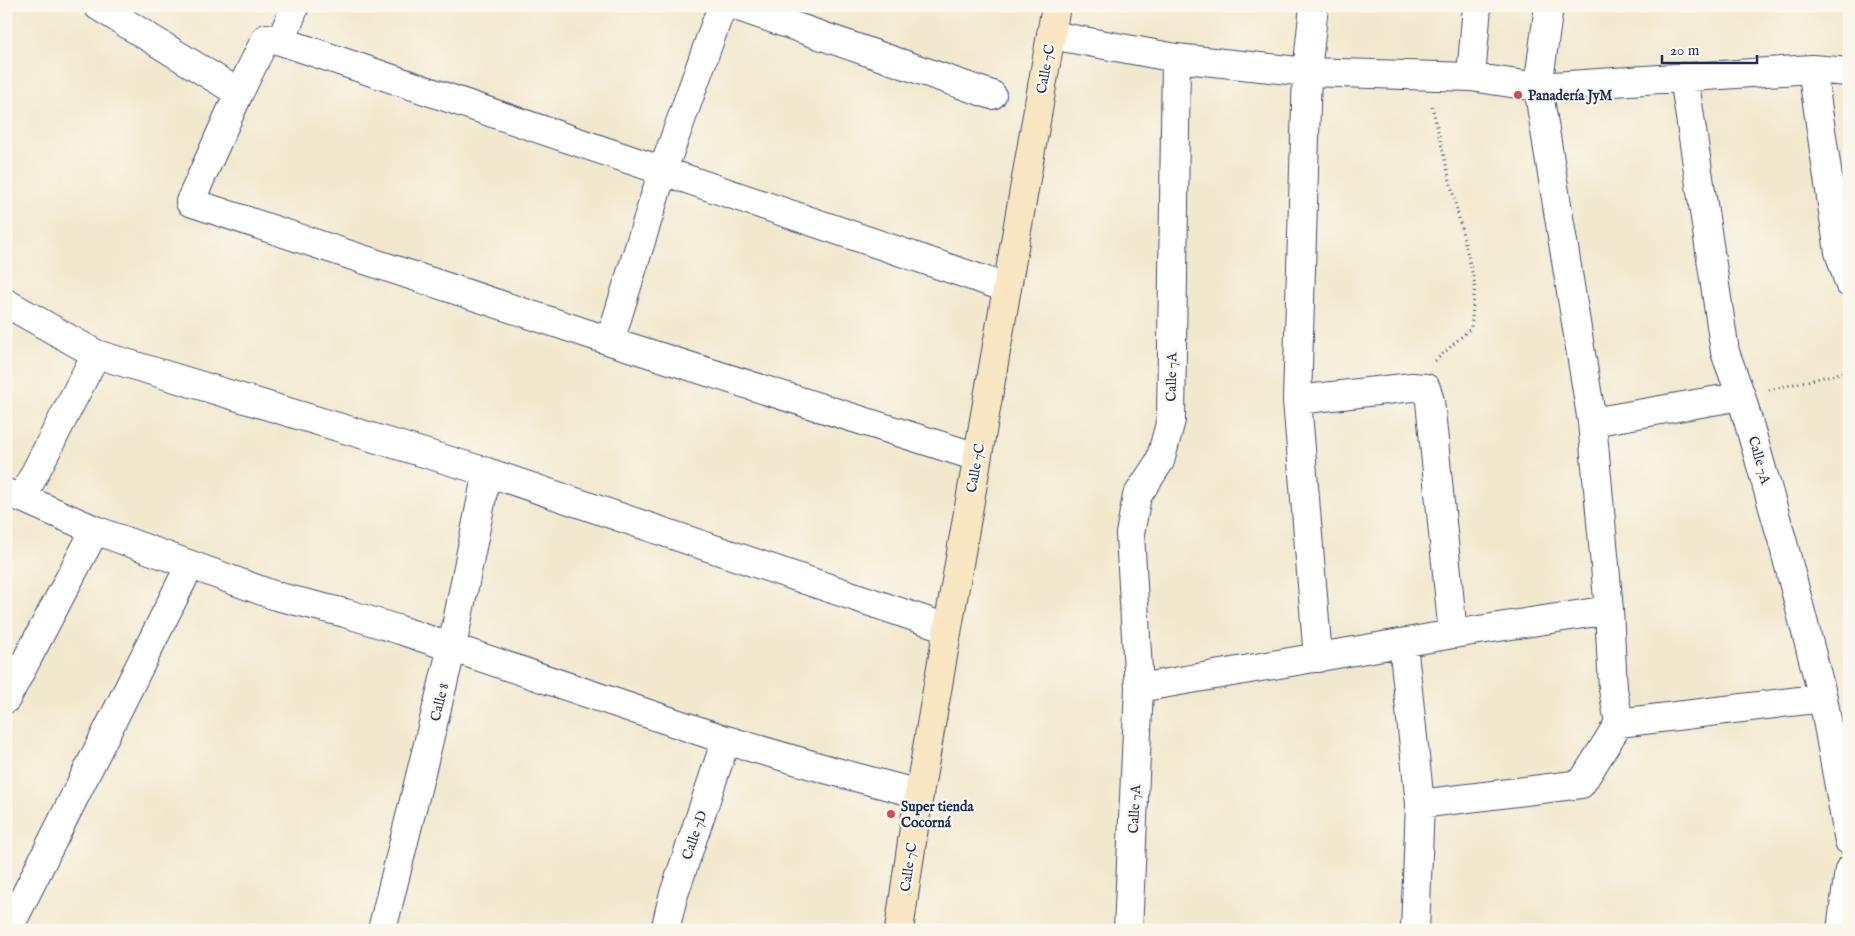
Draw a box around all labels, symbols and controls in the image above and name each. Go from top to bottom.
scale bar [1662,32,1758,64]
text: 20 m [1670,41,1700,60]
street label: Calle 7C [1033,43,1059,95]
place label: Panadería JyM [1528,87,1613,105]
marker: Panadería JyM [1512,89,1524,101]
street label: Calle 7A [1163,352,1181,402]
street label: Calle 7A [1744,434,1775,487]
street label: Calle 7C [963,442,989,494]
street label: Calle 8 [427,681,453,723]
street label: Calle 7A [1125,784,1145,834]
place label: Super tienda Cocorná [901,798,974,832]
street label: Calle 7D [678,808,712,862]
marker: Super tienda Cocorná [885,808,897,820]
street label: Calle 7C [897,841,921,893]

